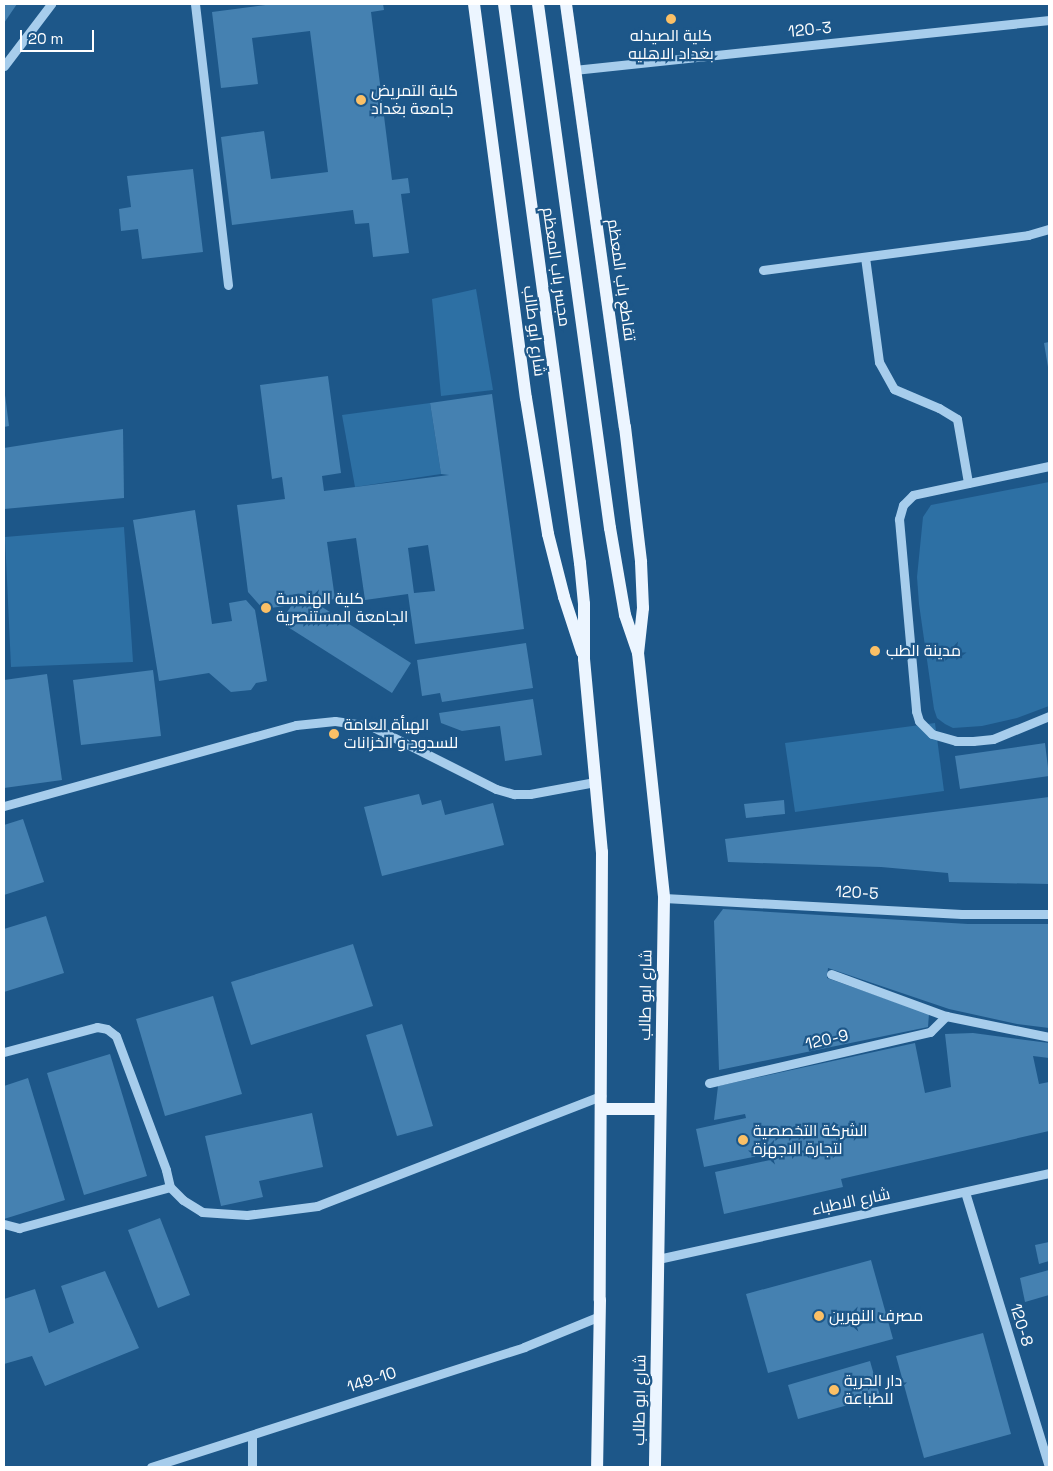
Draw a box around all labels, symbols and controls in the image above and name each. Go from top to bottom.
marker: كلية الصيدله بغداد الاهليه [665,13,677,25]
street label: 120-3 [787,18,833,42]
scale bar [22,20,96,52]
place label: كلية الصيدله بغداد الاهليه [628,26,714,64]
text: 20 m [28,29,63,48]
place label: كلية التمريض جامعة بغداد [371,81,458,119]
marker: كلية التمريض جامعة بغداد [355,94,367,106]
street label: مجسر باب المعظم [538,206,574,328]
street label: تقاطع باب المعظم [603,218,639,342]
street label: شارع ابو طالب [519,285,549,377]
place label: كلية الهندسة الجامعة المستنصرية [276,589,408,627]
marker: كلية الهندسة الجامعة المستنصرية [260,602,272,614]
place label: مدينة الطب [886,641,961,661]
marker: مدينة الطب [868,644,882,658]
place label: الهيأة العامة للسدود و الخزانات [344,715,458,753]
marker: الهيأة العامة للسدود و الخزانات [328,728,340,740]
street label: 120-5 [835,882,879,904]
street label: شارع ابو طالب [636,949,656,1041]
street label: 120-9 [804,1026,850,1054]
place label: الشركة التخصصية لتجارة الاجهزة [753,1121,868,1159]
marker: الشركة التخصصية لتجارة الاجهزة [737,1134,749,1146]
street label: شارع الاطباء [810,1184,892,1220]
street label: 120-8 [1005,1301,1037,1349]
place label: مصرف النهرين [829,1306,923,1326]
marker: مصرف النهرين [813,1310,825,1322]
street label: شارع ابو طالب [630,1354,650,1446]
street label: 149-10 [345,1363,399,1397]
place label: دار الحرية للطباعة [844,1371,902,1409]
marker: دار الحرية للطباعة [828,1384,840,1396]

